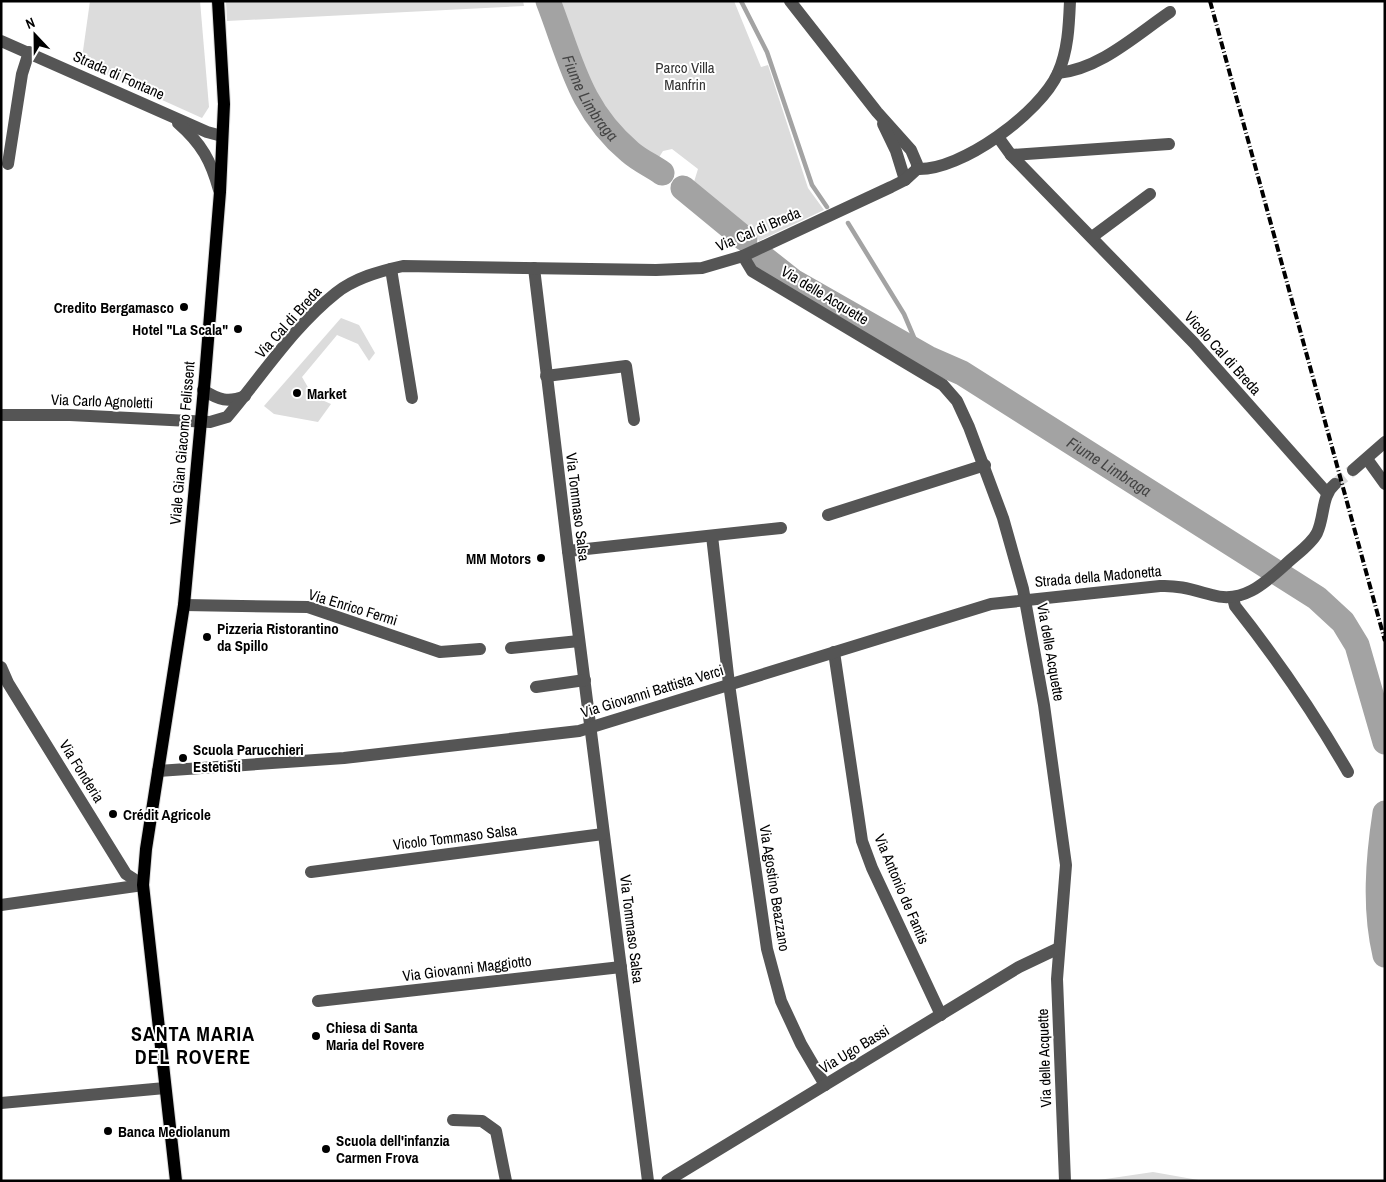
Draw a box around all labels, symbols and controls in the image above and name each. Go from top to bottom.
north arrow [10,10,60,60]
text: N [23,13,37,33]
street label: Strada di Fontane [70,45,168,105]
water label: Fiume Limbraga [557,52,623,146]
park label: Parco Villa Manfrin [655,57,715,95]
street label: Via Cal di Breda [712,202,804,256]
street label: Via delle Acquette [777,261,873,330]
street label: Via Cal di Breda [250,281,326,362]
place label: Credito Bergamasco [54,297,174,318]
marker: Credito Bergamasco [178,301,190,313]
street label: Vicolo Cal di Breda [1180,307,1266,399]
place label: Hotel "La Scala" [132,319,228,340]
marker: Hotel "La Scala" [232,323,244,335]
street label: Viale Gian Giacomo Felissent [164,360,200,526]
place label: Market [307,383,347,404]
marker: Market [291,387,303,399]
street label: Via Carlo Agnoletti [50,389,154,413]
water label: Fiume Limbraga [1063,431,1156,501]
street label: Via Tommaso Salsa [561,452,595,563]
place label: MM Motors [466,548,531,569]
marker: MM Motors [535,552,547,564]
street label: Strada della Madonetta [1034,560,1162,592]
street label: Via Enrico Fermi [306,583,400,631]
street label: Via delle Acquette [1032,601,1070,703]
place label: Pizzeria Ristorantino da Spillo [217,618,339,656]
marker: Pizzeria Ristorantino da Spillo [201,631,213,643]
street label: Via Giovanni Battista Verci [578,659,726,723]
street label: Via Fonderia [54,736,110,807]
place label: Scuola Parucchieri Estetisti [193,739,304,777]
marker: Scuola Parucchieri Estetisti [177,752,189,764]
place label: Crédit Agricole [123,804,211,825]
marker: Crédit Agricole [107,808,119,820]
street label: Vicolo Tommaso Salsa [392,819,518,855]
street label: Via Agostino Beazzano [755,823,795,953]
street label: Via Antonio de Fantis [869,831,935,947]
street label: Via Tommaso Salsa [615,874,649,985]
street label: Via Giovanni Maggiotto [401,950,533,986]
street label: Via delle Acquette [1032,1008,1056,1108]
place label: Chiesa di Santa Maria del Rovere [326,1017,425,1055]
district label: SANTA MARIA DEL ROVERE [131,1020,255,1070]
street label: Via Ugo Bassi [815,1020,893,1078]
marker: Chiesa di Santa Maria del Rovere [310,1030,322,1042]
place label: Banca Mediolanum [118,1121,230,1142]
marker: Banca Mediolanum [102,1125,114,1137]
place label: Scuola dell'infanzia Carmen Frova [336,1130,450,1168]
marker: Scuola dell'infanzia Carmen Frova [320,1143,332,1155]

